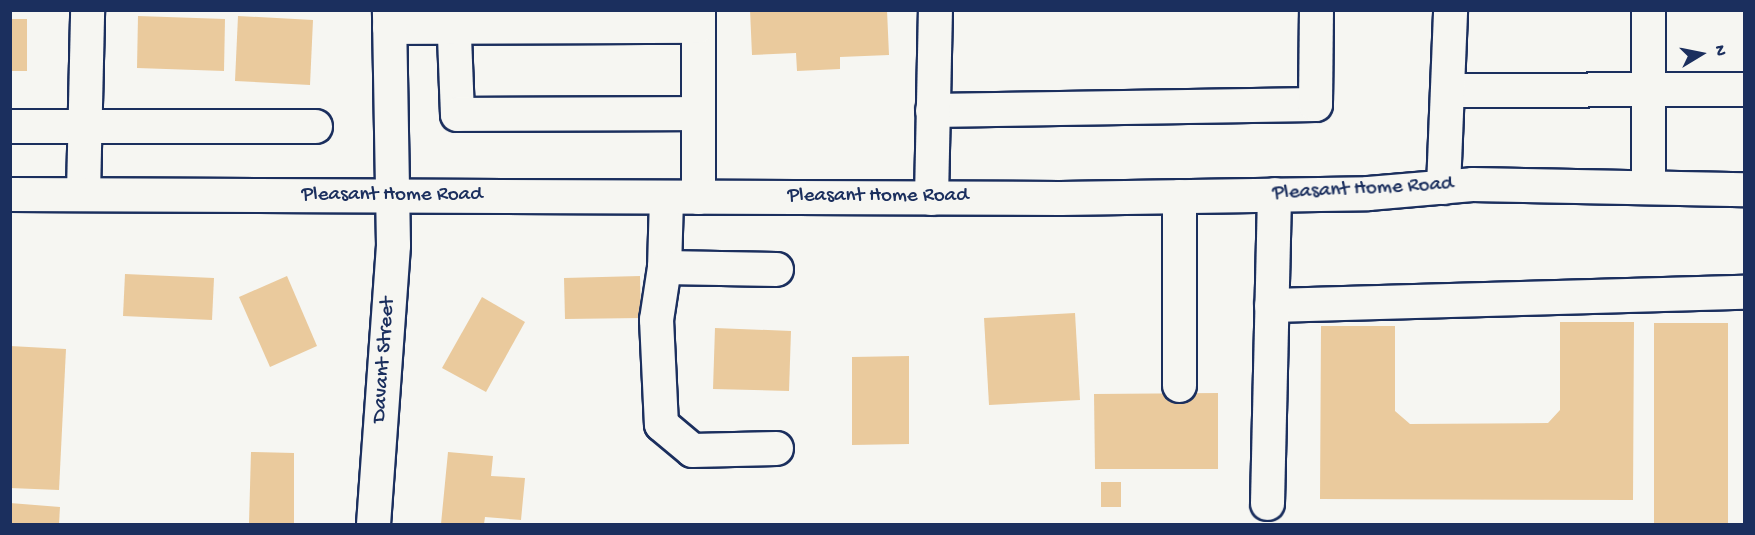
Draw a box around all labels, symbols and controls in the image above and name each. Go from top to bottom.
north arrow [1671,24,1731,84]
text: N [1709,44,1729,58]
street label: Pleasant Home Road [1272,173,1454,207]
street label: Pleasant Home Road [301,183,483,209]
street label: Pleasant Home Road [787,184,969,210]
street label: Davant Street [368,296,402,424]

